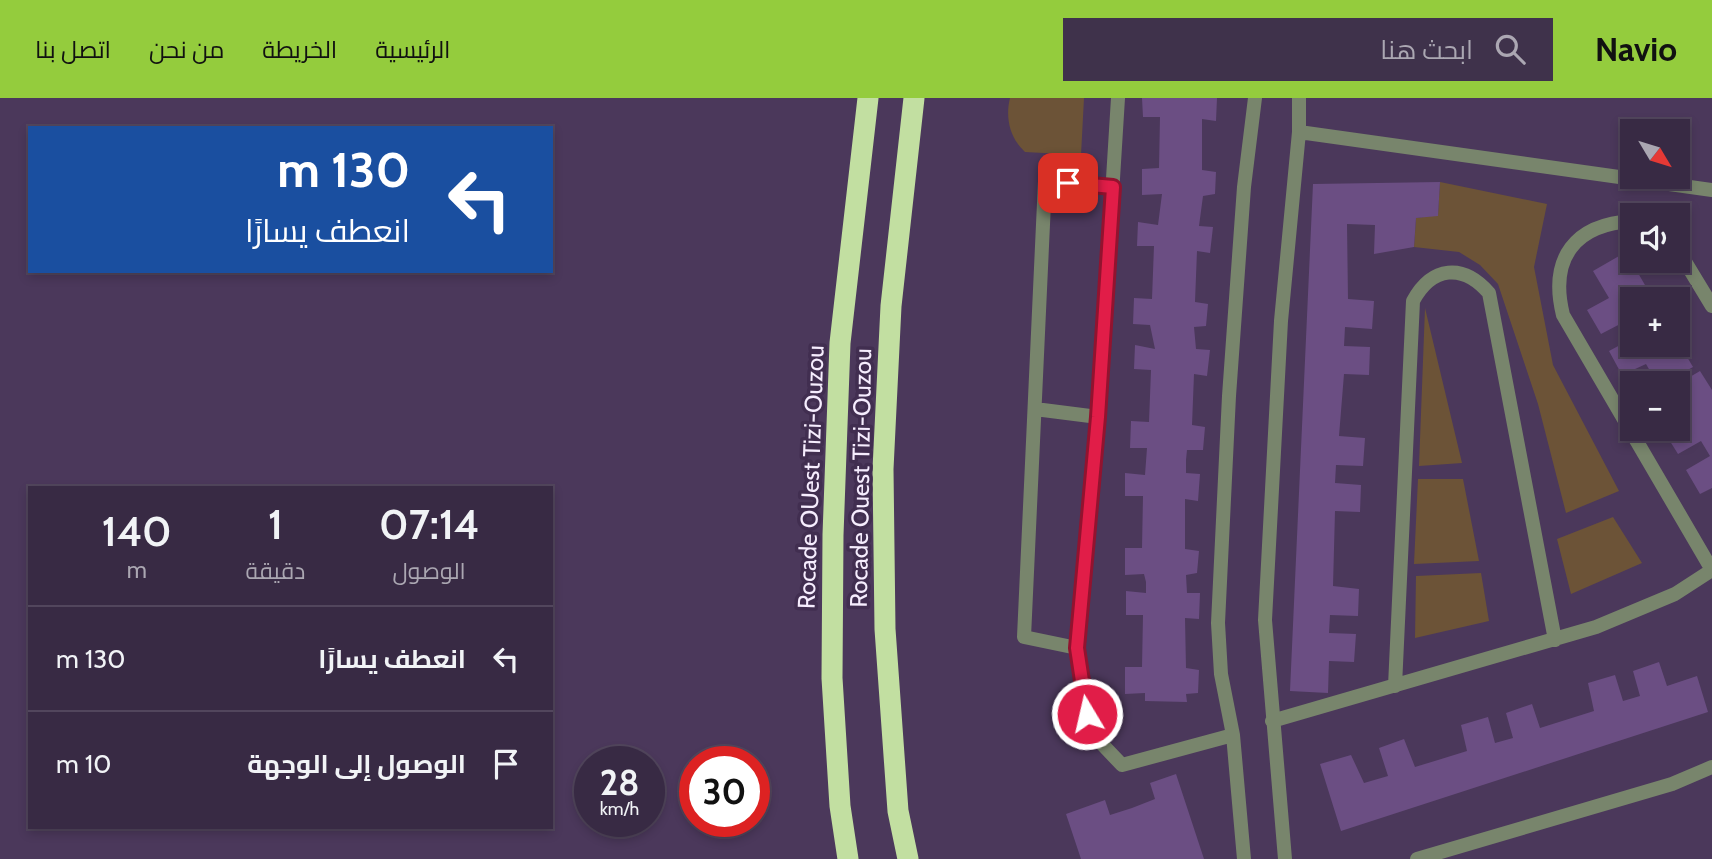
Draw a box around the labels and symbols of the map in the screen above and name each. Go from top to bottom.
north arrow [1620,119,1690,189]
pin [1038,153,1098,213]
street label: Rocade OUest Tizi-Ouzou [791,345,830,609]
street label: Rocade Ouest Tizi-Ouzou [844,348,877,608]
position arrow [1050,677,1124,751]
speed limit sign: 30 [679,746,770,837]

